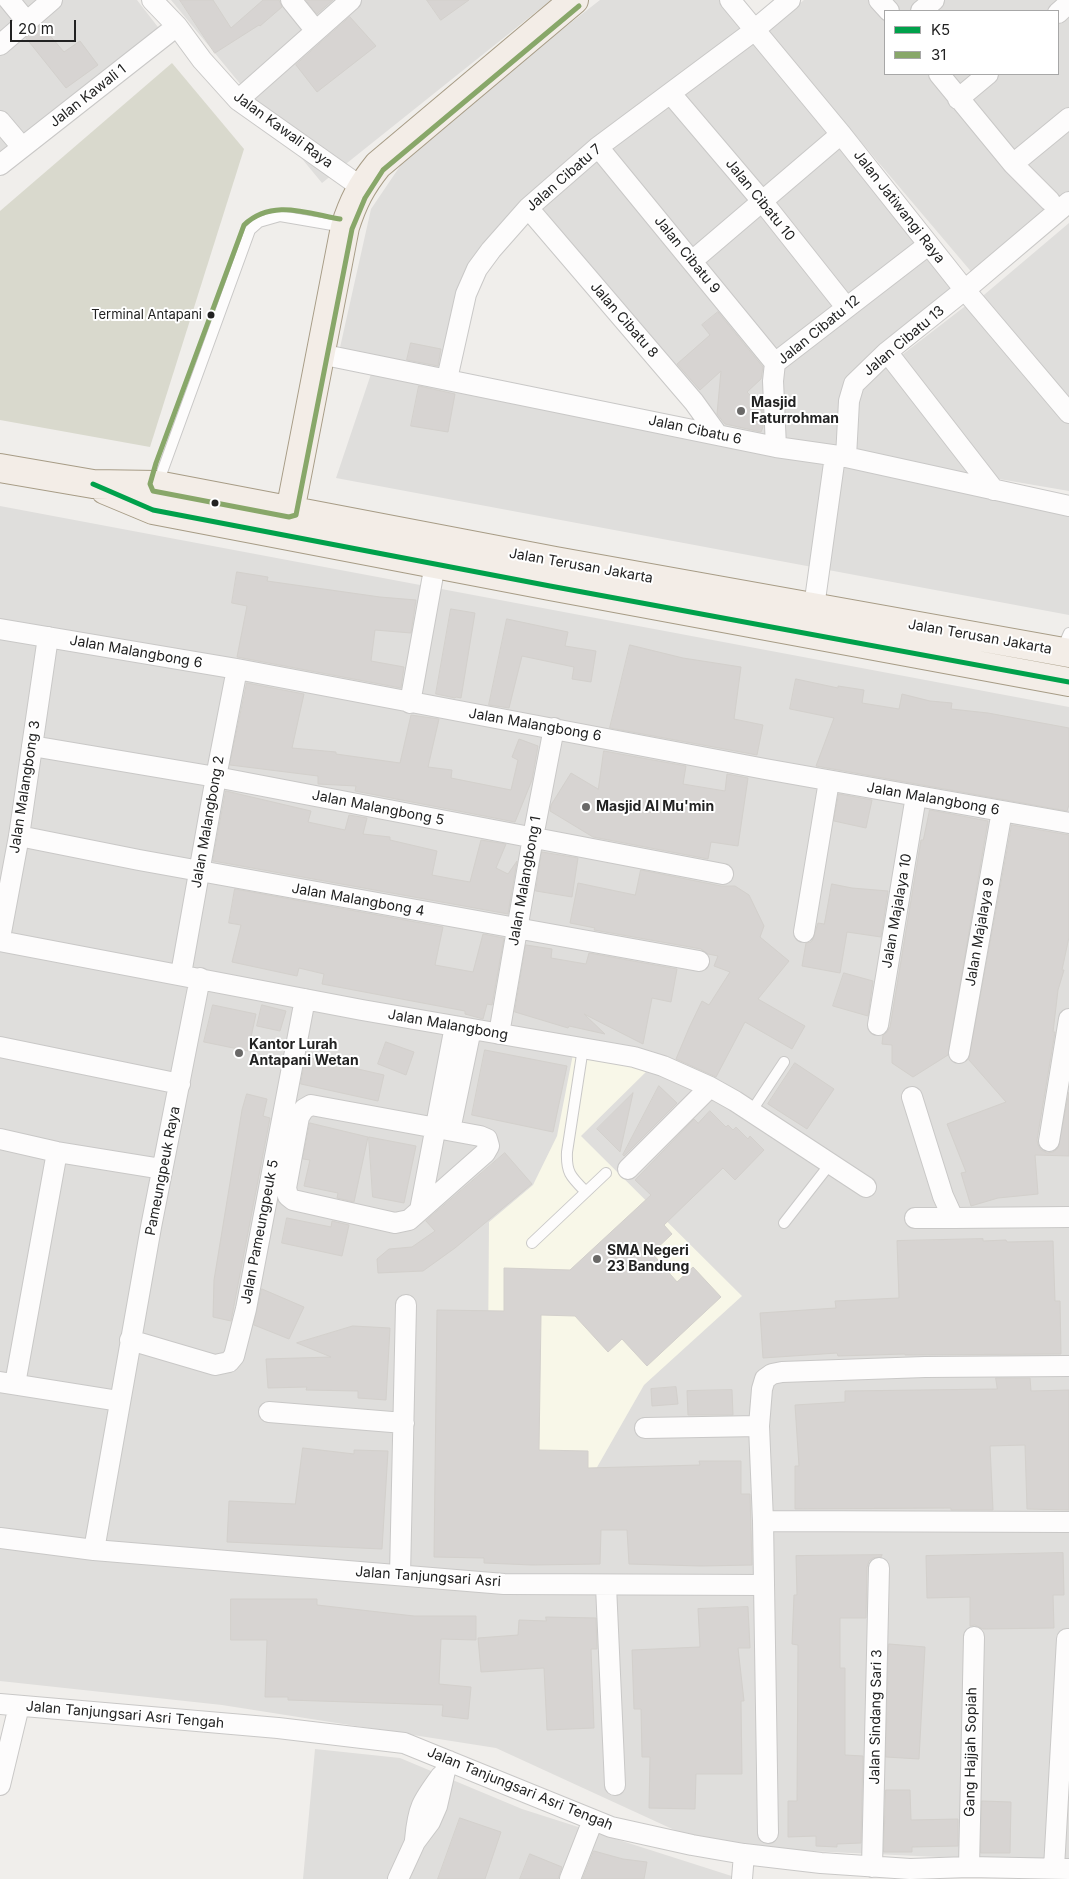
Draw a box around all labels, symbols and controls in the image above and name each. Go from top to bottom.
scale bar [12,10,79,42]
legend [884,10,1059,75]
text: 20 m [18,19,54,38]
text: K5 [931,20,950,39]
text: 31 [931,45,946,64]
street label: Jalan Kawali 1 [46,61,130,131]
street label: Jalan Kawali Raya [230,88,336,172]
street label: Jalan Cibatu 7 [523,141,605,215]
street label: Jalan Jatiwangi Raya [850,147,948,267]
street label: Jalan Cibatu 10 [722,156,798,244]
street label: Jalan Cibatu 9 [651,213,723,297]
street label: Jalan Cibatu 8 [587,279,661,361]
street label: Jalan Cibatu 12 [775,292,863,368]
street label: Jalan Cibatu 13 [860,302,948,380]
place label: Terminal Antapani [91,307,202,323]
marker: Terminal Antapani [206,310,216,320]
place label: Masjid Faturrohman [751,395,839,428]
marker: Masjid Faturrohman [735,405,747,417]
street label: Jalan Cibatu 6 [647,412,743,448]
unlabelled marker [210,498,220,508]
street label: Jalan Terusan Jakarta [508,545,654,587]
street label: Jalan Terusan Jakarta [907,616,1053,658]
street label: Jalan Malangbong 6 [68,632,204,672]
street label: Jalan Malangbong 6 [467,705,603,745]
street label: Jalan Malangbong 3 [6,719,44,855]
street label: Jalan Malangbong 2 [188,754,228,890]
street label: Jalan Malangbong 6 [865,779,1001,819]
street label: Jalan Malangbong 5 [311,787,445,829]
place label: Masjid Al Mu'min [596,799,714,815]
marker: Masjid Al Mu'min [580,801,592,813]
street label: Jalan Malangbong 1 [505,815,545,947]
street label: Jalan Majalaya 10 [879,852,915,970]
street label: Jalan Majalaya 9 [962,876,998,988]
street label: Jalan Malangbong 4 [290,880,426,920]
street label: Jalan Malangbong [387,1006,509,1044]
place label: Kantor Lurah Antapani Wetan [249,1037,359,1070]
marker: Kantor Lurah Antapani Wetan [233,1047,245,1059]
street label: Pameungpeuk Raya [142,1105,184,1237]
street label: Jalan Pameungpeuk 5 [238,1158,282,1306]
place label: SMA Negeri 23 Bandung [607,1243,689,1276]
marker: SMA Negeri 23 Bandung [591,1253,603,1265]
street label: Jalan Tanjungsari Asri [355,1564,501,1590]
street label: Jalan Sindang Sari 3 [866,1649,886,1785]
street label: Gang Hajjah Sopiah [961,1687,981,1817]
street label: Jalan Tanjungsari Asri Tengah [25,1698,225,1732]
street label: Jalan Tanjungsari Asri Tengah [425,1744,615,1834]

